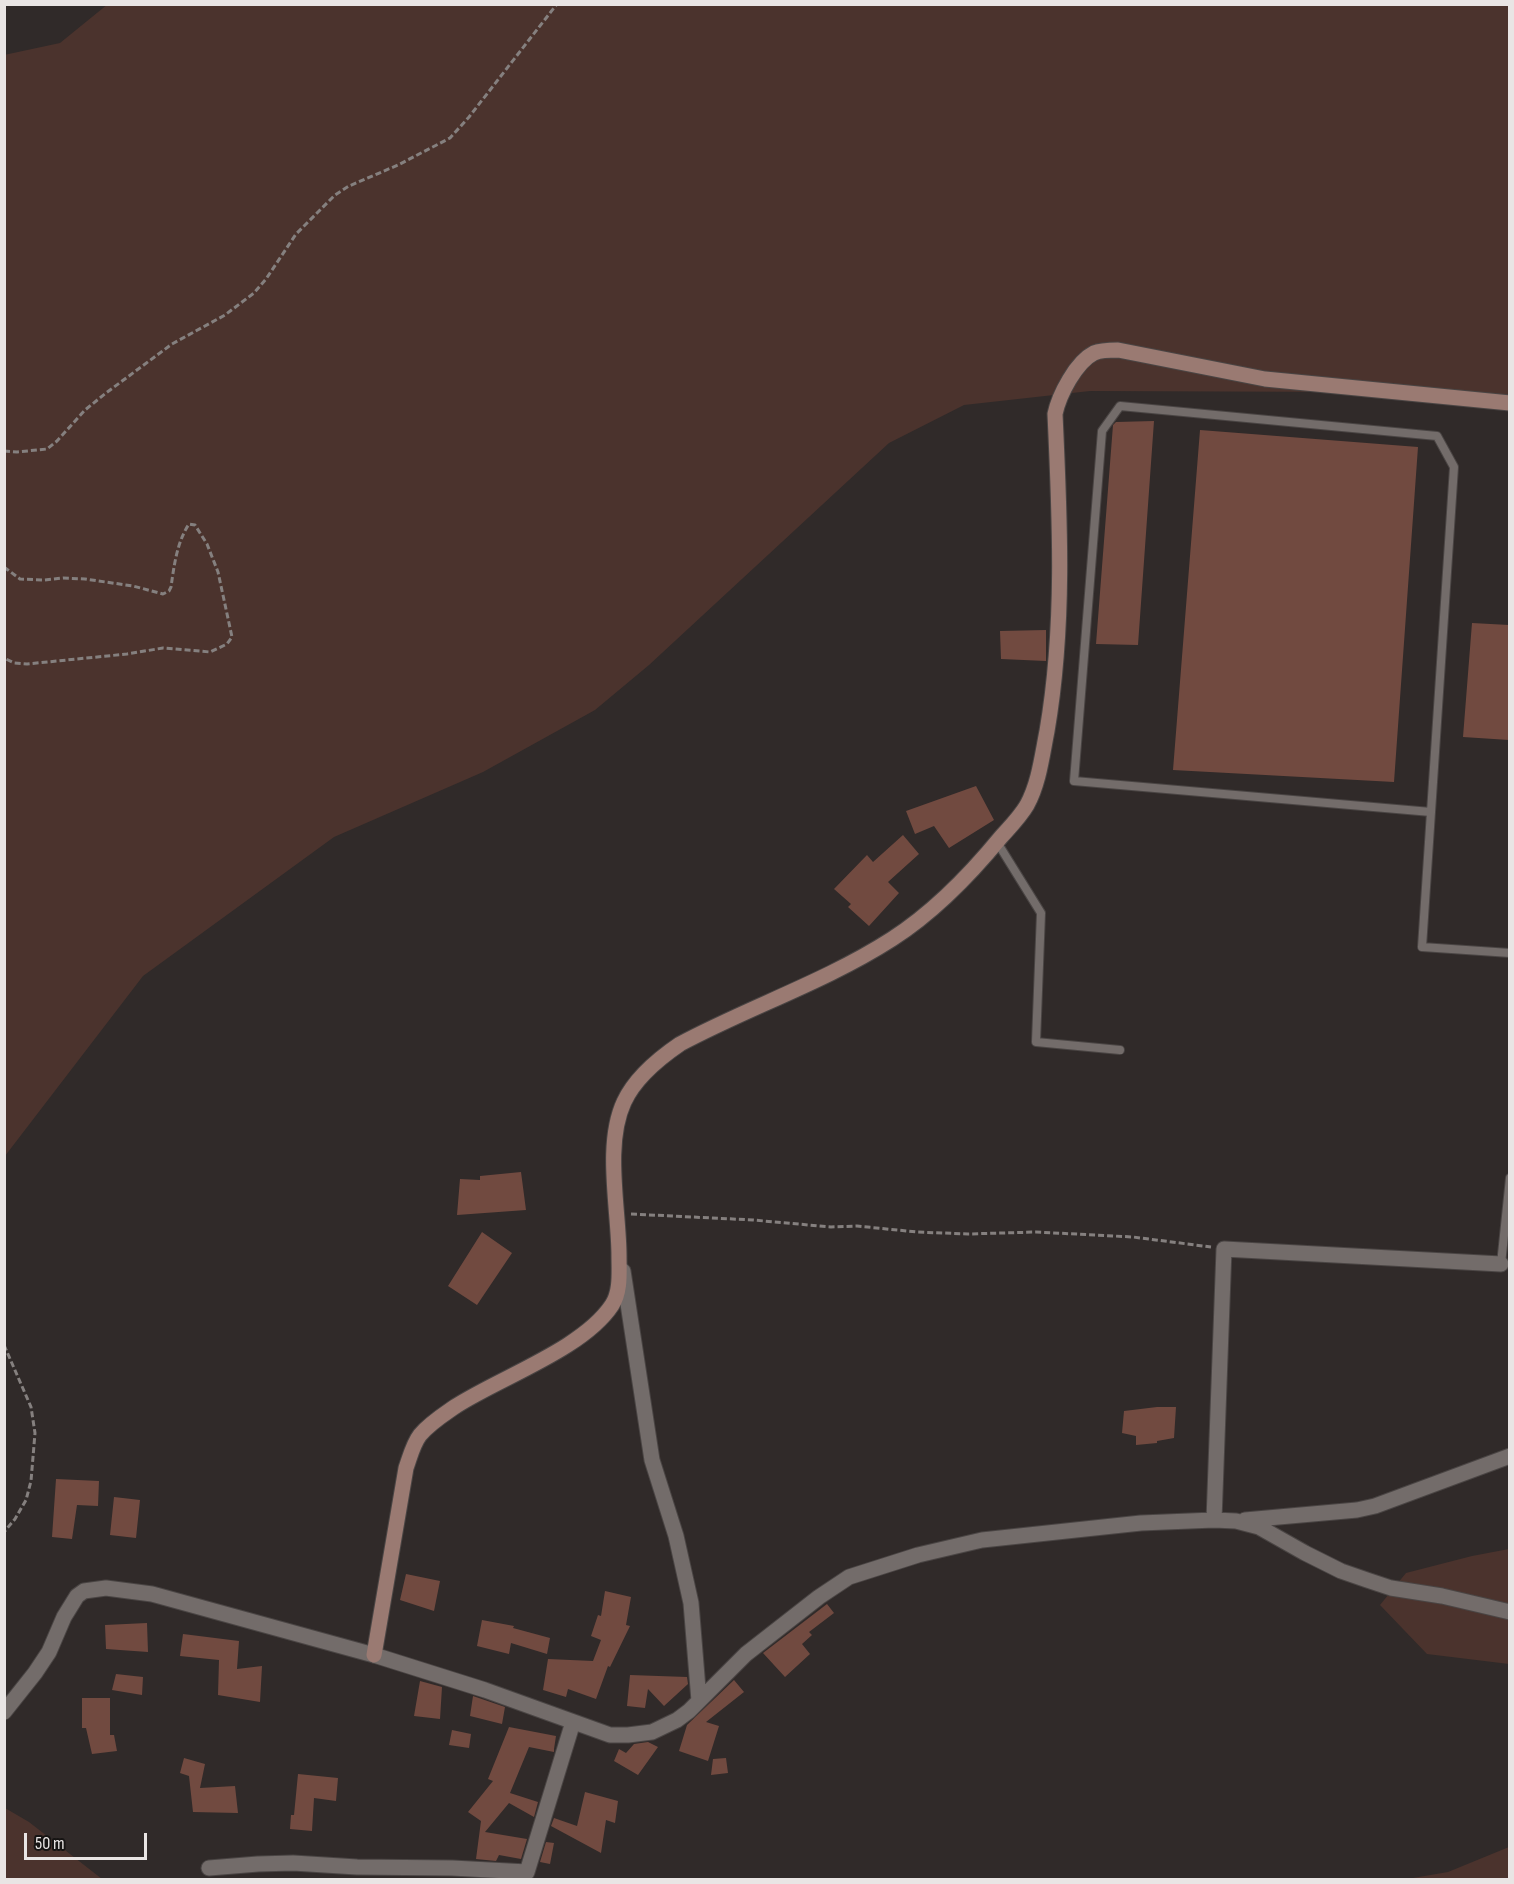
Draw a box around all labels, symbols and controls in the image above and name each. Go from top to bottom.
scale bar [27,1821,150,1859]
text: 50 m [35,1833,65,1854]

